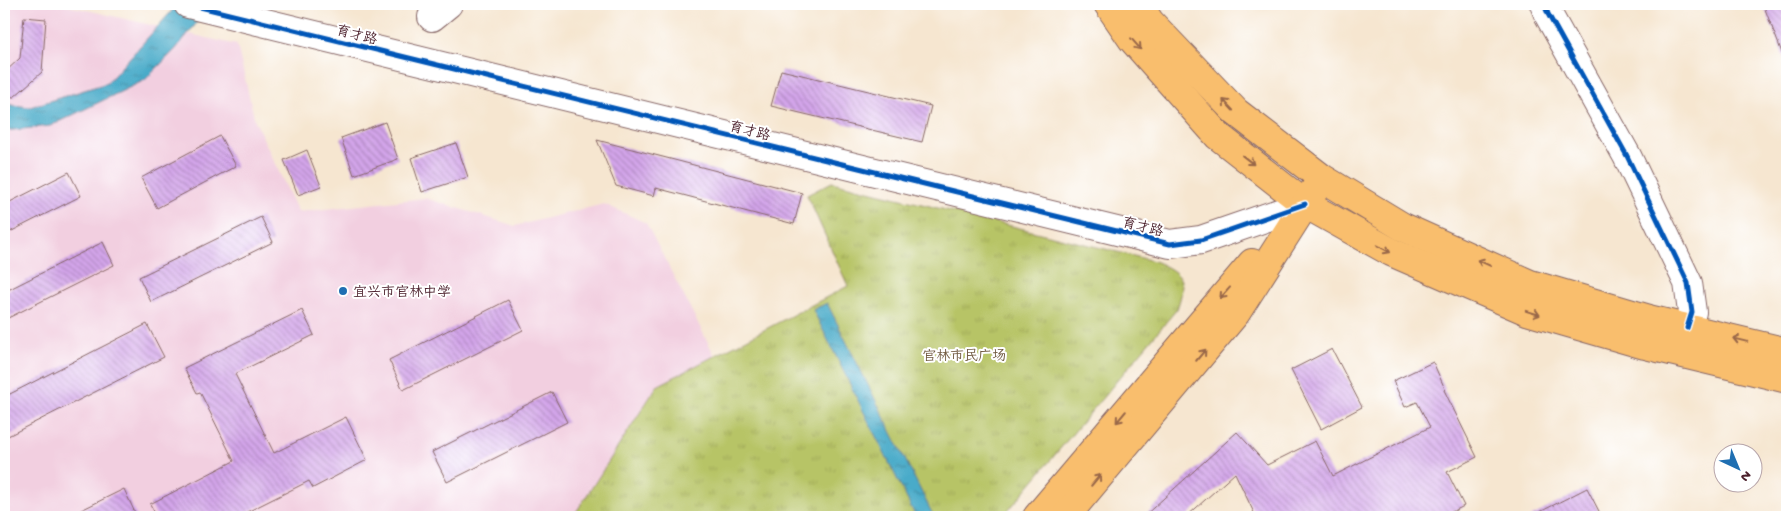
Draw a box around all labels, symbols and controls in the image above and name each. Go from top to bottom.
street label: 育才路 [334,22,379,50]
one-way arrow [1130,37,1142,50]
one-way arrow [1222,98,1234,111]
street label: 育才路 [727,118,772,146]
one-way arrow [1242,155,1255,166]
street label: 育才路 [1120,214,1165,242]
one-way arrow [1376,245,1391,254]
one-way arrow [1477,258,1492,268]
place label: 宜兴市官林中学 [353,284,451,302]
marker: 宜兴市官林中学 [337,285,349,297]
one-way arrow [1220,286,1231,299]
one-way arrow [1525,308,1541,318]
one-way arrow [1732,335,1748,344]
park label: 官林市民广场 [922,348,1006,366]
one-way arrow [1195,349,1206,362]
one-way arrow [1115,410,1126,423]
north arrow [1714,444,1764,494]
text: N [1736,466,1754,485]
one-way arrow [1091,474,1102,487]

